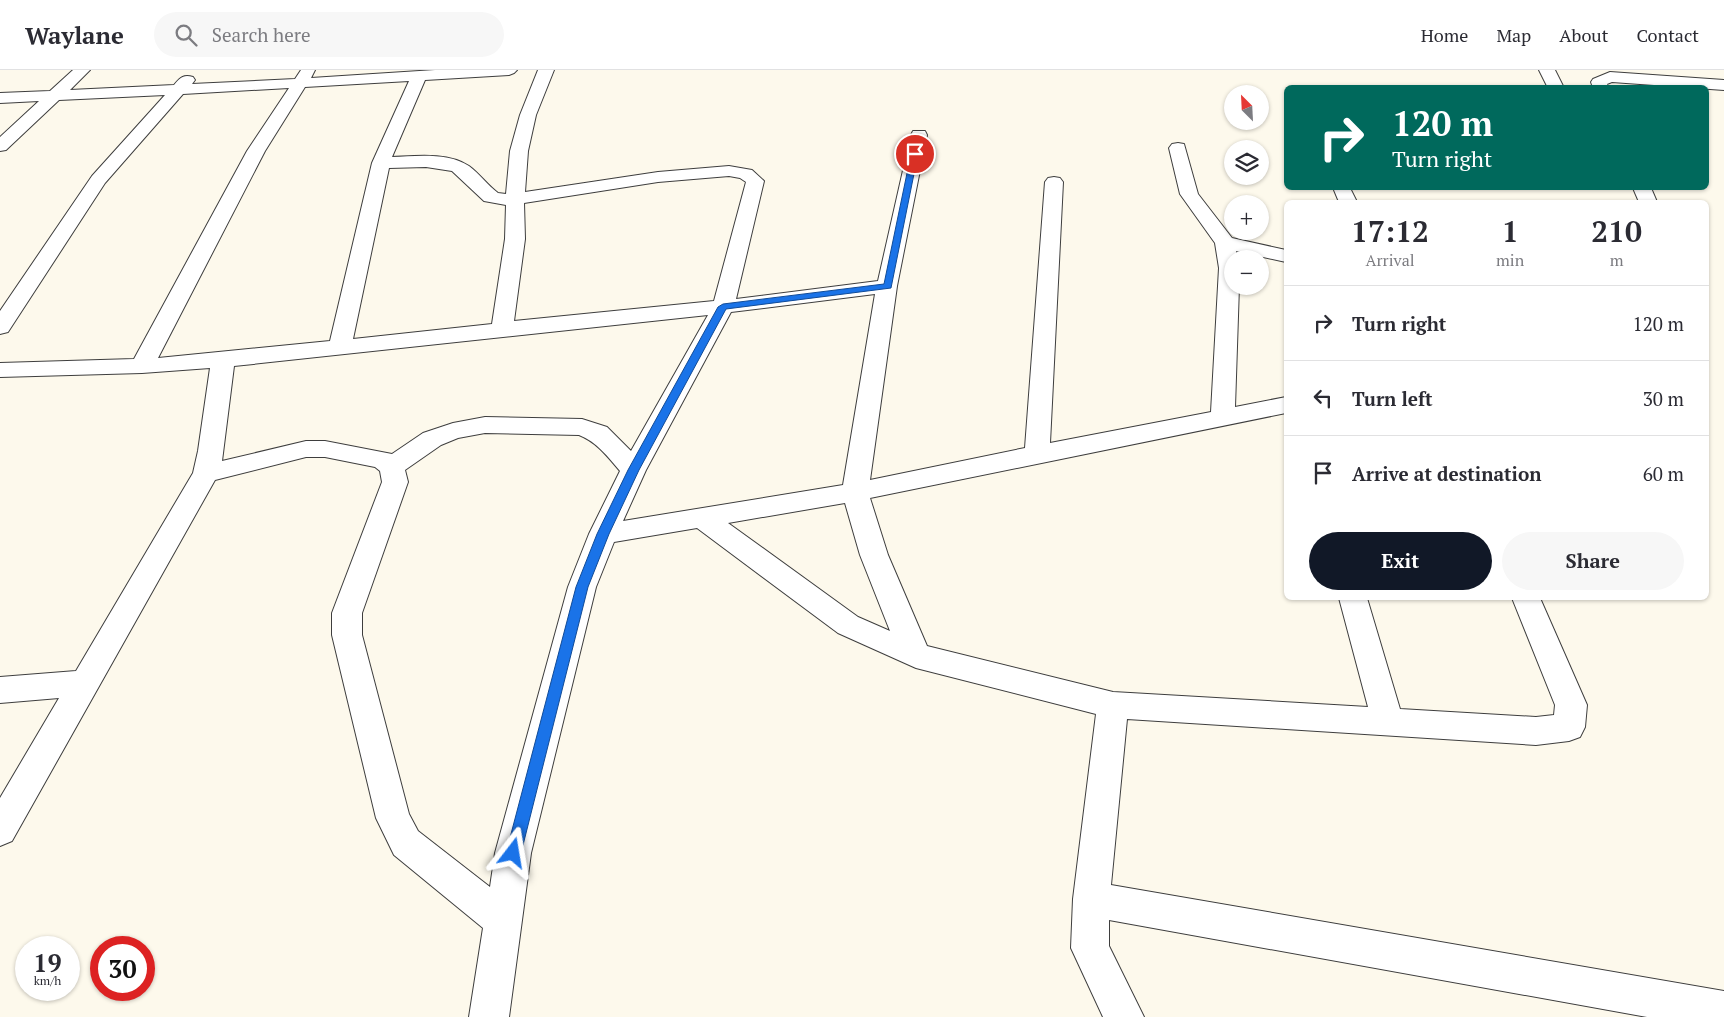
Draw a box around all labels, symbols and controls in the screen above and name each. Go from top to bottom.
search box [154,12,504,57]
text: Waylane [25,19,124,51]
icon: search [172,21,200,49]
text: Search here [212,22,311,47]
text: Home [1421,23,1468,47]
text: Map [1496,23,1531,47]
text: About [1559,23,1608,47]
text: Contact [1636,23,1699,47]
north arrow [1224,85,1269,130]
map controls [1224,85,1269,295]
text: 120 m [1392,100,1493,146]
icon: right [1309,105,1374,170]
pin [894,133,936,175]
icon: arrive [901,140,929,168]
button: layers [1224,140,1269,185]
text: Turn right [1392,144,1492,173]
button: + [1224,195,1269,240]
text: 17:12 [1351,211,1429,251]
text: 1 [1502,211,1519,251]
text: 210 [1591,211,1642,251]
text: Arrival [1365,249,1415,271]
text: min [1496,249,1524,271]
text: m [1610,249,1623,271]
button: − [1224,250,1269,295]
icon: right [1309,309,1337,337]
text: Turn right [1352,311,1446,336]
text: 120 m [1633,311,1684,336]
icon: left [1309,384,1337,412]
text: Turn left [1352,386,1433,411]
text: 30 m [1643,386,1684,411]
icon: arrive [1309,459,1337,487]
text: Arrive at destination [1352,461,1541,486]
text: 60 m [1643,461,1684,486]
button: Exit [1309,532,1492,590]
button: Share [1502,532,1684,590]
position arrow [486,826,538,878]
speed limit sign: 30 [90,936,155,1001]
text: 19 [33,946,62,979]
text: km/h [34,973,61,988]

